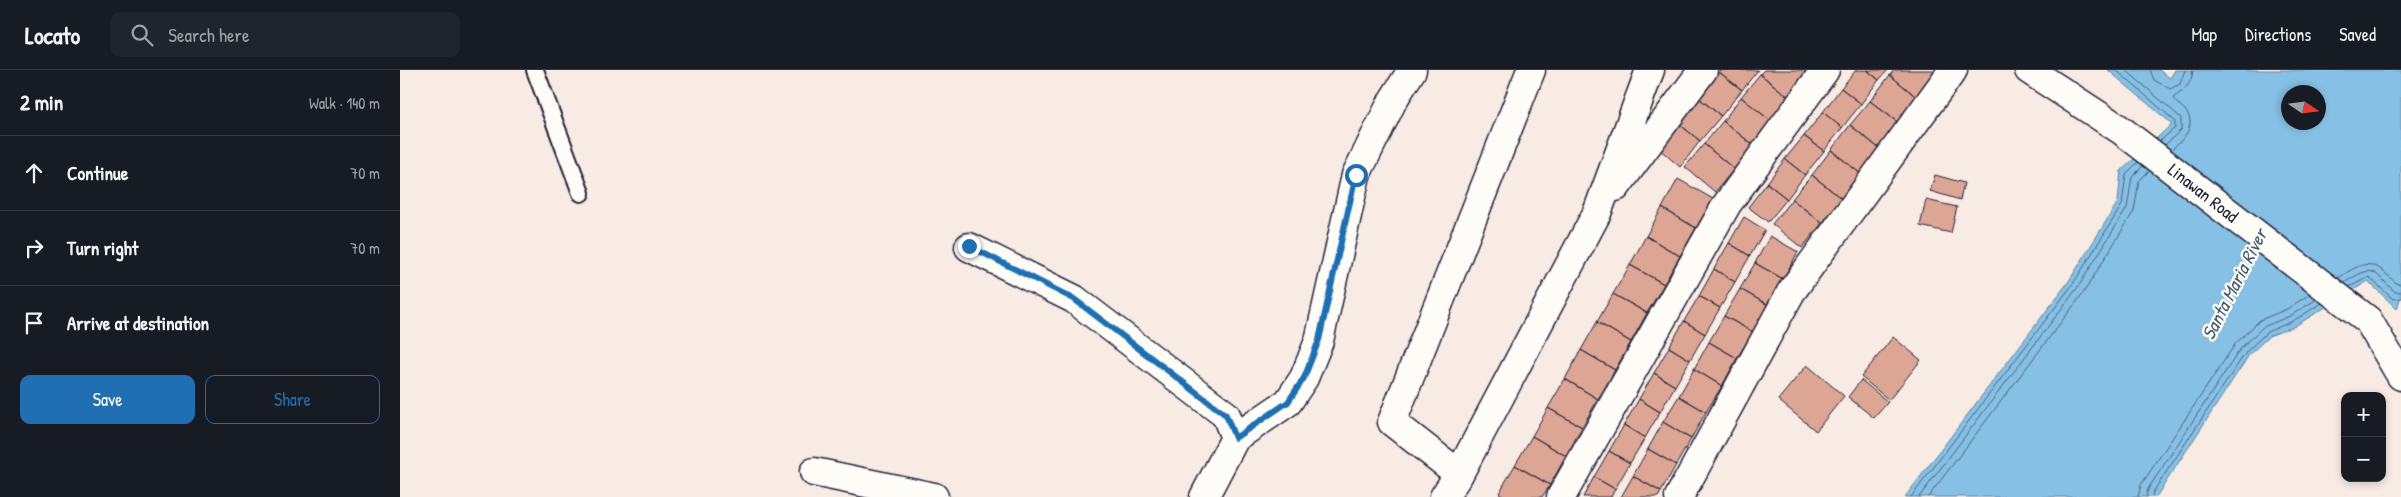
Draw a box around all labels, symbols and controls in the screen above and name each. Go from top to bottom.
search box [110,12,460,57]
text: Locato [25,19,80,51]
icon: search [128,21,156,49]
text: Search here [168,22,249,48]
text: Map [2192,22,2217,47]
text: Directions [2245,22,2311,47]
text: Saved [2339,22,2376,47]
north arrow [2281,85,2326,130]
text: 2 min [20,88,63,117]
text: Walk · 140 m [309,92,380,114]
street label: Linawan Road [2163,157,2244,228]
icon: ahead [20,159,48,187]
text: Continue [67,160,128,186]
text: 70 m [350,162,380,184]
route start [1345,164,1368,187]
water label: Santa Maria River [2195,222,2274,344]
icon: right [20,234,48,262]
text: Turn right [67,235,138,261]
route end [958,235,981,258]
text: 70 m [350,237,380,259]
icon: arrive [20,309,48,337]
text: Arrive at destination [67,310,209,336]
button: Save [20,375,195,424]
button: Share [205,375,380,424]
map controls [2341,392,2386,482]
button: + [2341,392,2386,437]
button: − [2341,437,2386,482]

